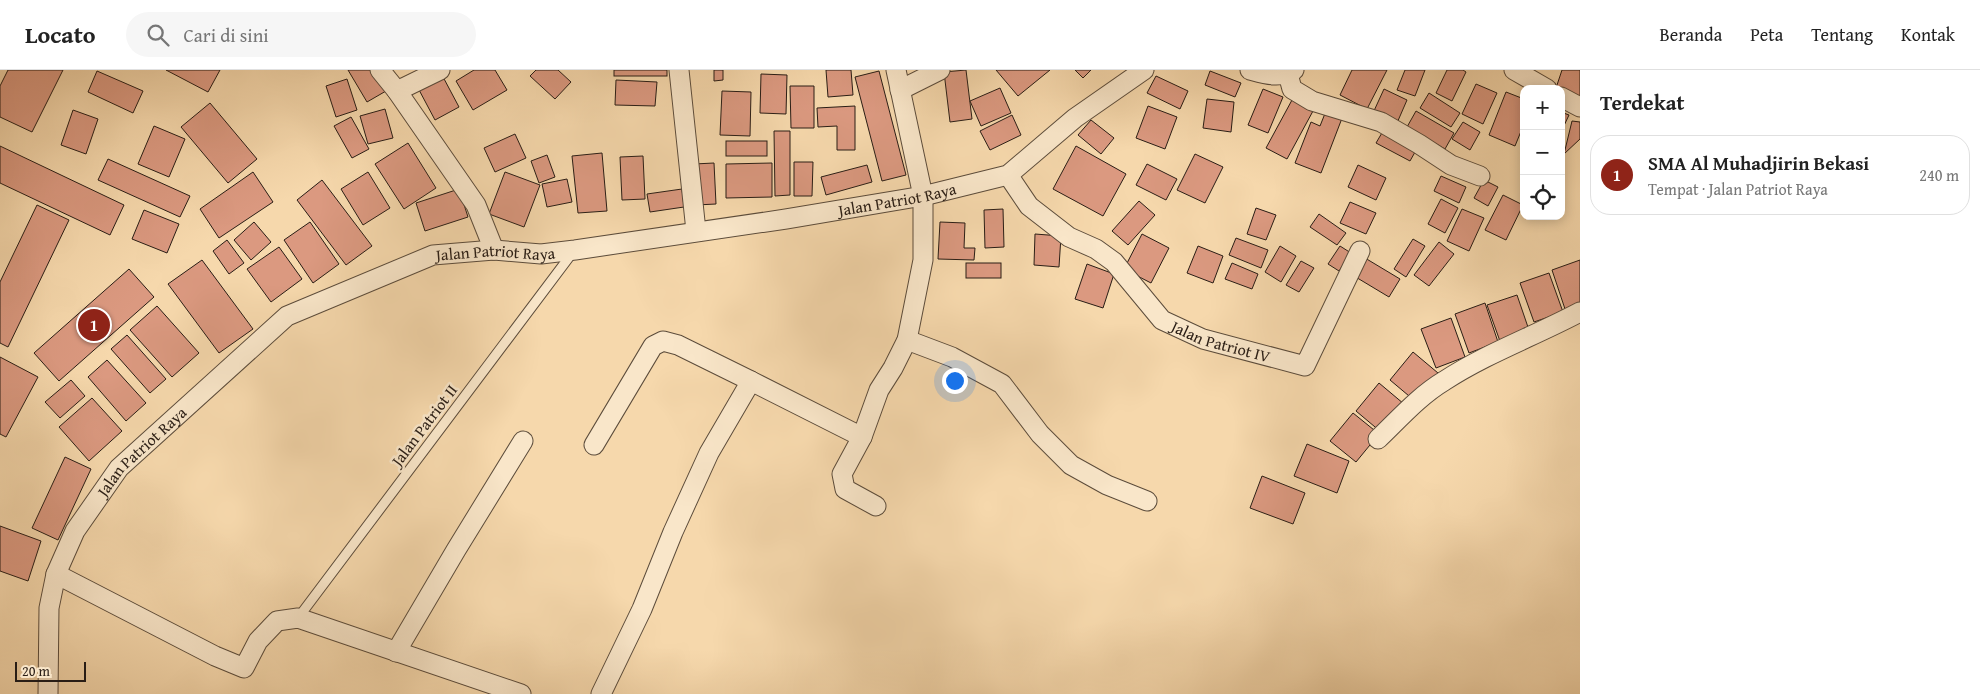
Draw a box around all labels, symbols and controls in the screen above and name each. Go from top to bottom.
search box [126,12,476,57]
text: Locato [25,17,96,52]
icon: search [144,21,172,49]
text: Cari di sini [184,21,269,49]
text: Beranda [1660,21,1722,48]
text: Peta [1750,21,1783,48]
text: Tentang [1811,21,1873,48]
text: Kontak [1901,21,1955,48]
map controls [1520,85,1565,220]
button: + [1520,85,1565,130]
text: Terdekat [1600,87,1684,118]
button: − [1520,130,1565,175]
text: SMA Al Muhadjirin Bekasi [1648,149,1869,177]
text: 1 [1613,163,1621,187]
text: 240 m [1919,163,1959,187]
button: locate [1520,175,1565,220]
street label: Jalan Patriot Raya [834,176,959,222]
text: Tempat · Jalan Patriot Raya [1648,177,1828,201]
street label: Jalan Patriot Raya [433,238,557,267]
pin: 1 [78,306,110,344]
street label: Jalan Patriot IV [1166,313,1273,368]
your location [942,368,968,394]
street label: Jalan Patriot II [384,379,463,473]
street label: Jalan Patriot Raya [89,400,192,503]
scale bar [15,659,86,682]
text: 20 m [22,661,50,681]

